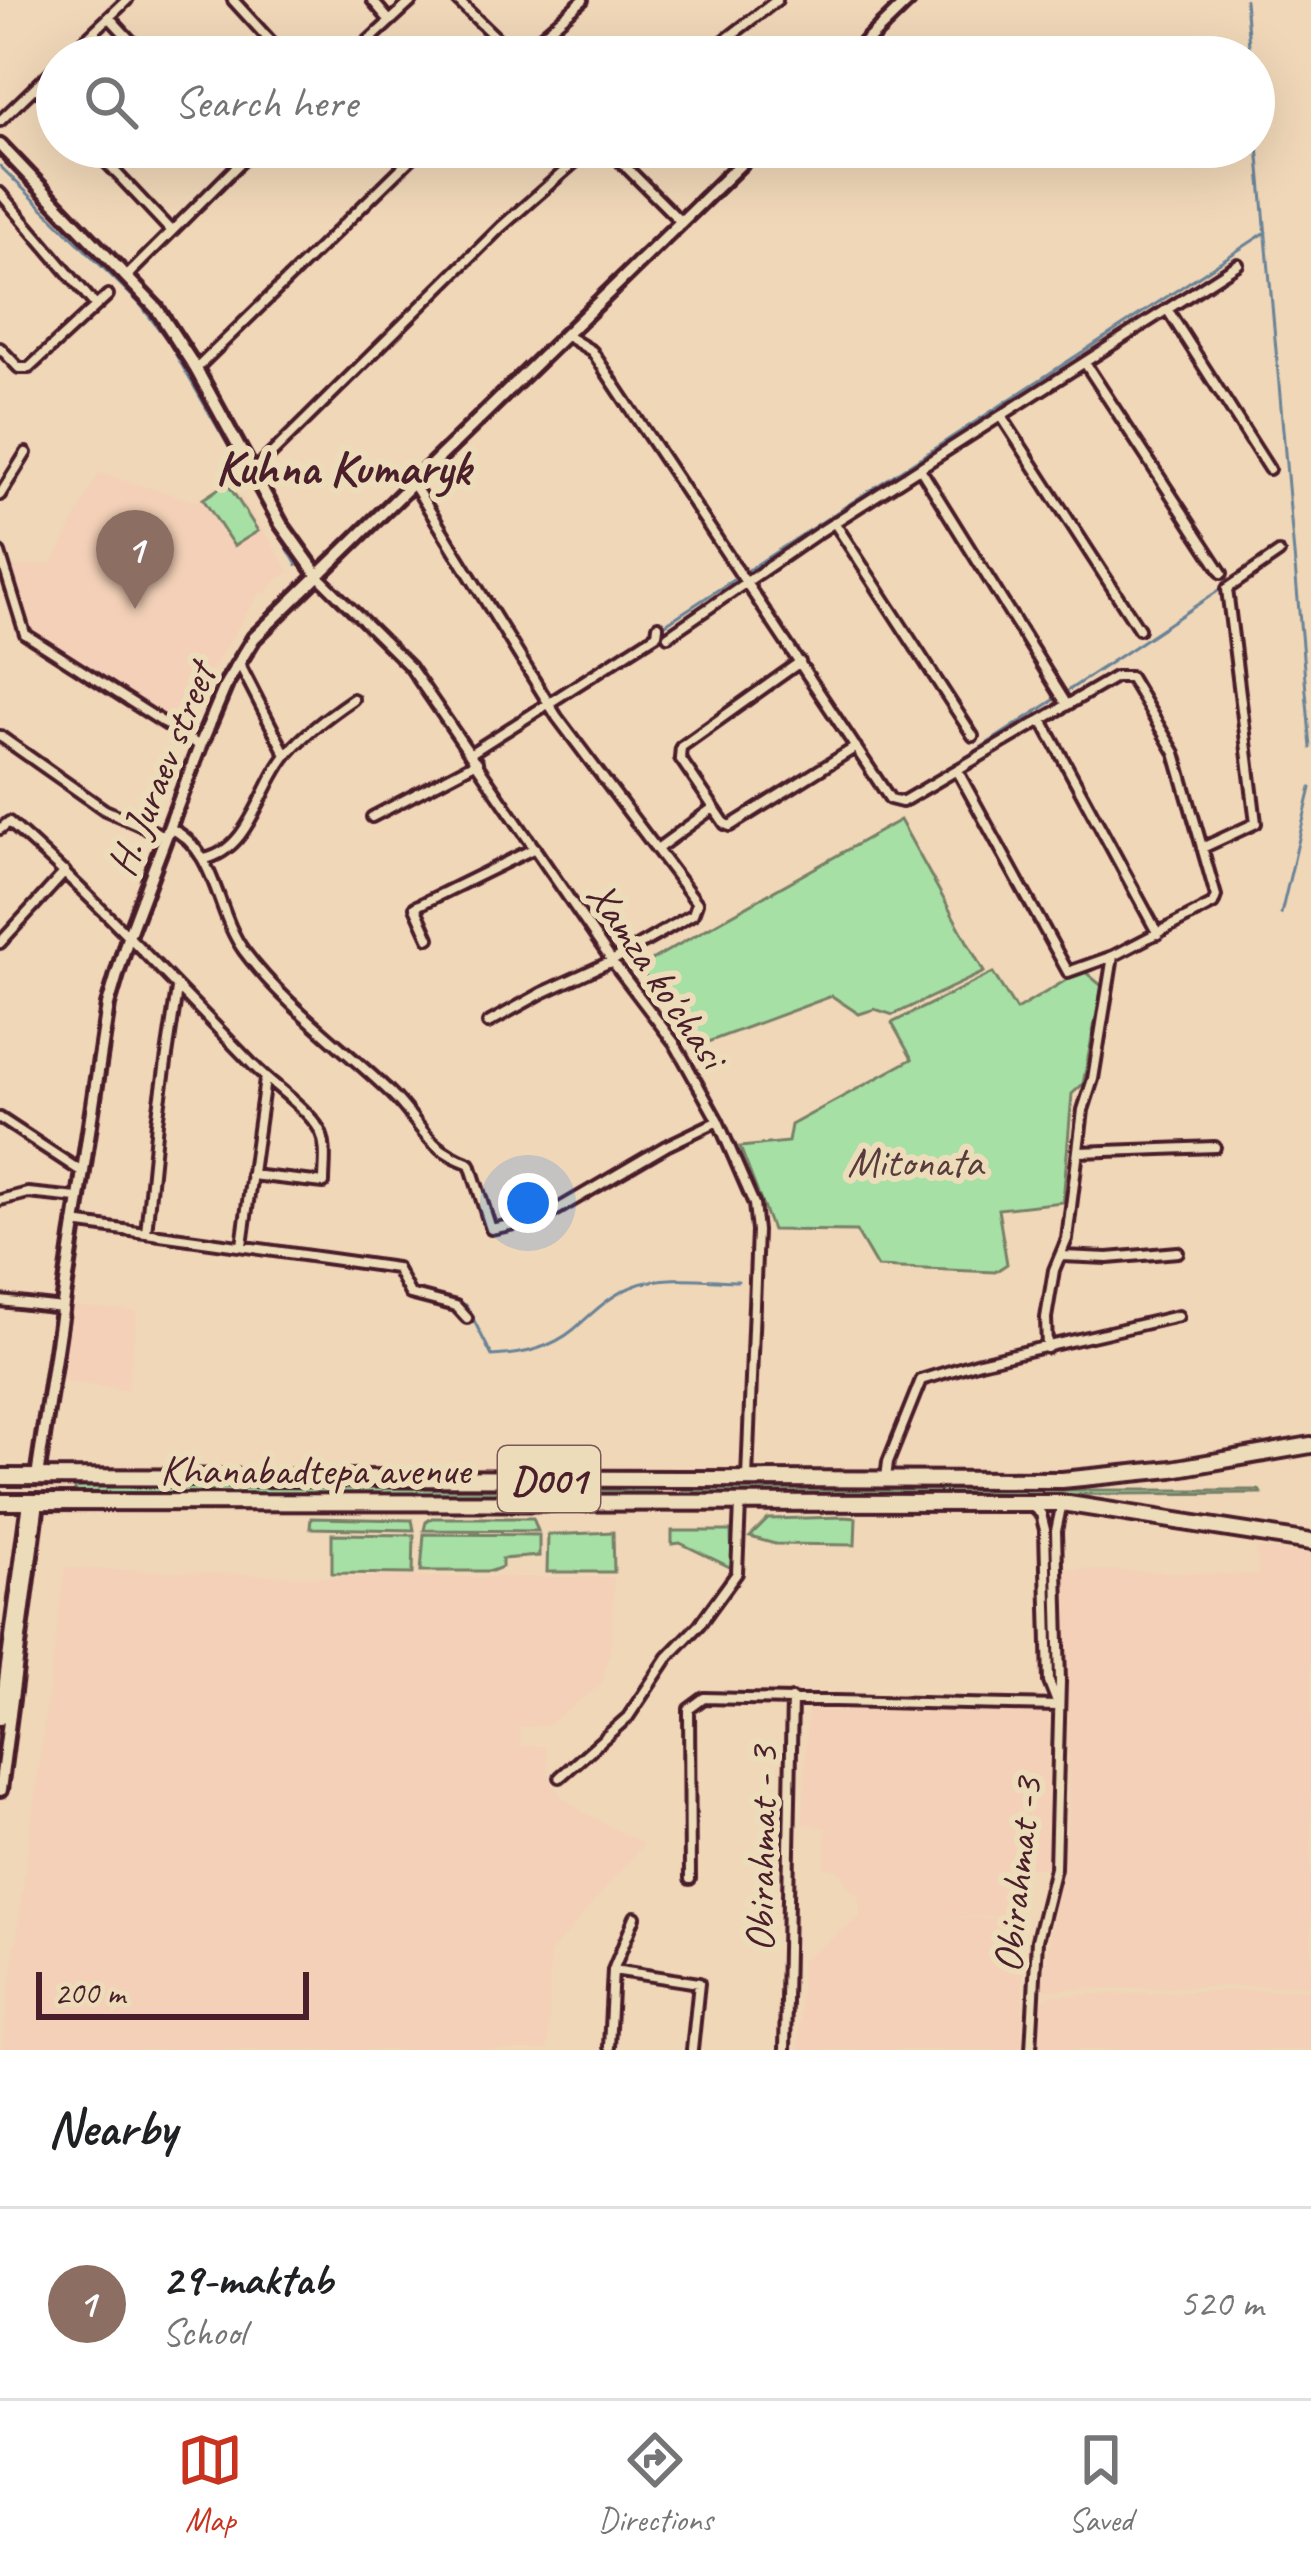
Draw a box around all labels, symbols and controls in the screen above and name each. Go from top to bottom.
search box [36,36,1275,168]
icon: search [78,69,144,135]
text: Search here [174,74,357,131]
district label: Kuhna Kumaryk [215,438,475,498]
pin: 1 [96,510,174,609]
street label: H. Juraev street [95,651,230,883]
street label: Xamza ko'chasi [575,871,741,1083]
park label: Mitonata [847,1136,985,1189]
your location [498,1173,558,1233]
street label: Khanabadtepa avenue [160,1444,472,1497]
road number: D001 [498,1446,600,1512]
street label: Obirahmat - 3 [733,1743,790,1952]
street label: Obirahmat -3 [981,1772,1054,1975]
scale bar [36,1966,309,2019]
text: 200 m [54,1972,125,2014]
text: Nearby [48,2096,176,2160]
text: 29-maktab [162,2251,332,2308]
text: 1 [78,2279,96,2328]
text: 520 m [1179,2279,1263,2328]
text: School [162,2308,246,2357]
tab: Map [177,2427,243,2541]
tab: Directions [598,2427,713,2541]
tab: Saved [1068,2427,1134,2541]

